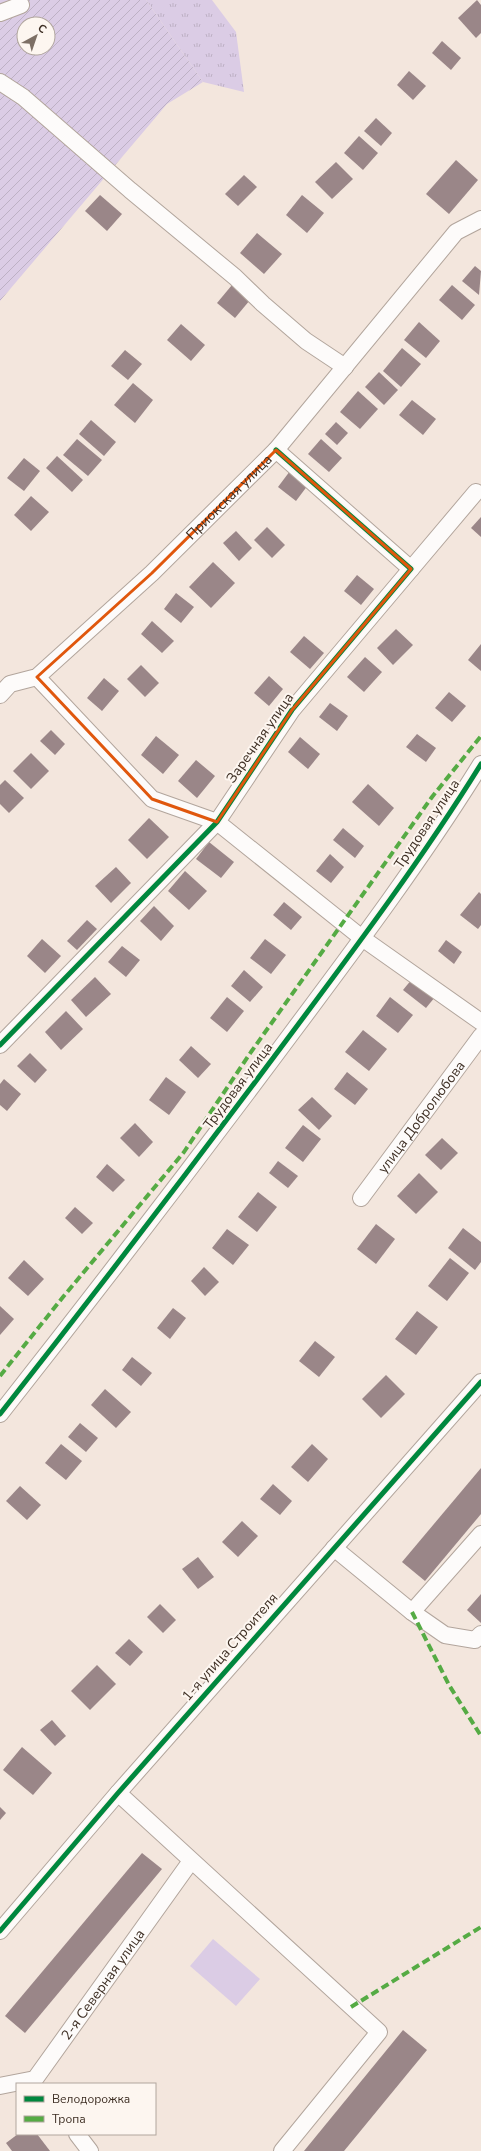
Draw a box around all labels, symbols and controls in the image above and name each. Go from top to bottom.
north arrow [16,16,56,56]
text: С [34,21,50,37]
street label: Приокская улица [182,450,276,544]
street label: Заречная улица [222,689,298,787]
street label: Трудовая улица [390,775,464,873]
street label: Трудовая улица [199,1039,277,1133]
street label: улица Добролюбова [373,1057,469,1177]
street label: 1-я улица Строителя [178,1589,282,1705]
street label: 2-я Северная улица [57,1925,149,2044]
legend [16,2083,156,2135]
text: Велодорожка [52,2091,130,2107]
text: Тропа [52,2111,86,2127]

